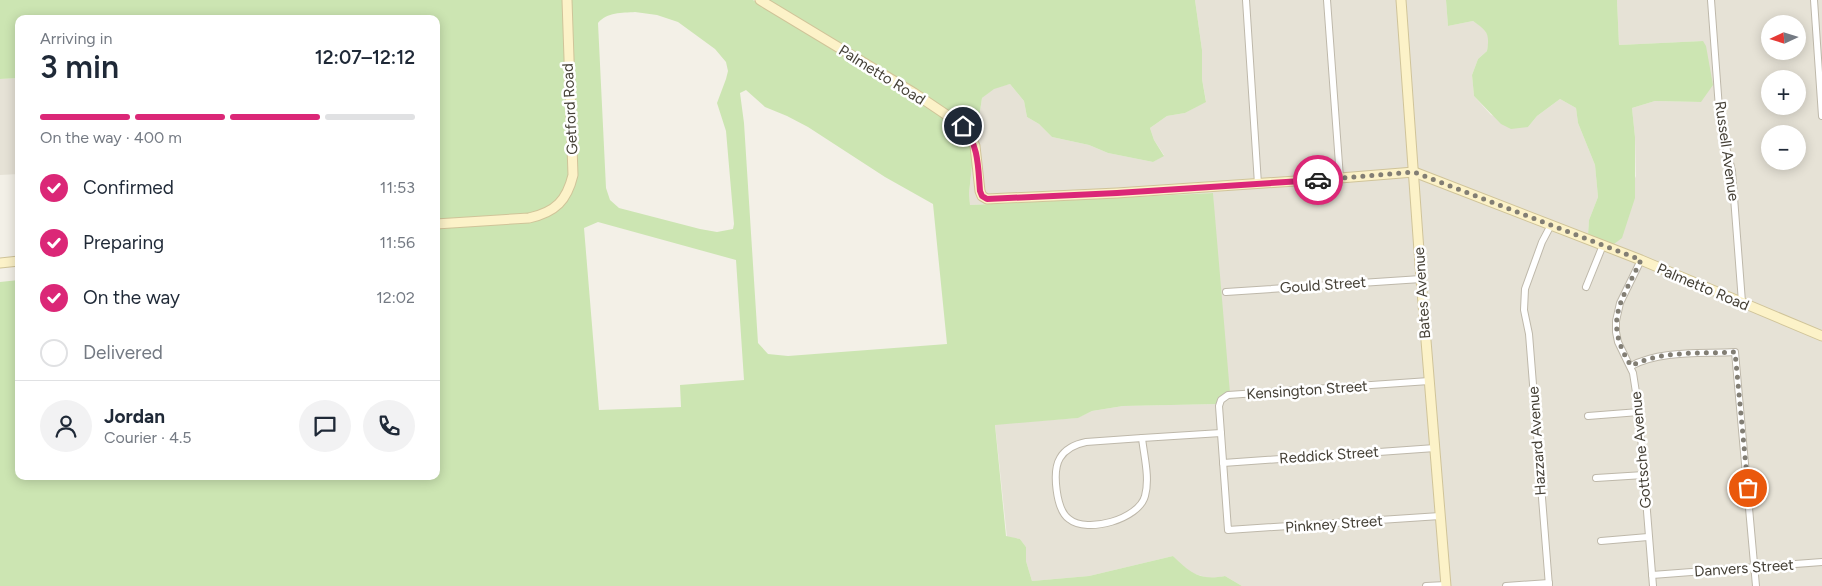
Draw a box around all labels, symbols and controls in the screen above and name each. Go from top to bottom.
north arrow [1761,15,1806,60]
map controls [1761,15,1806,170]
text: Arriving in [40,29,112,48]
street label: Palmetto Road [835,41,929,109]
text: 12:07–12:12 [315,46,415,69]
text: 3 min [40,48,119,86]
street label: Getford Road [559,63,581,155]
button: + [1761,70,1806,115]
street label: Russell Avenue [1711,100,1743,202]
pin [942,105,984,147]
icon: home [949,112,977,140]
button: − [1761,125,1806,170]
text: On the way · 400 m [40,128,182,147]
courier [1293,155,1343,205]
icon: car [1304,166,1332,194]
icon: check [40,174,68,202]
text: Confirmed [83,176,174,199]
text: 11:53 [380,178,415,197]
icon: check [40,229,68,257]
text: Preparing [83,231,164,254]
text: 11:56 [379,233,415,252]
street label: Bates Avenue [1410,246,1434,340]
street label: Palmetto Road [1654,259,1752,315]
street label: Gould Street [1279,273,1367,297]
icon: check [40,284,68,312]
text: On the way [83,286,180,309]
text: 12:02 [376,288,415,307]
text: Delivered [83,341,163,364]
street label: Kensington Street [1246,377,1369,403]
street label: Hazzard Avenue [1524,386,1550,496]
street label: Gottsche Avenue [1627,391,1655,509]
button: person [40,400,92,452]
button: chat [299,400,351,452]
button: phone [363,400,415,452]
text: Jordan [104,405,165,428]
text: Courier · 4.5 [104,428,191,447]
street label: Reddick Street [1279,443,1380,467]
pin [1727,467,1769,509]
icon: bag [1734,474,1762,502]
street label: Pinkney Street [1285,512,1384,536]
street label: Danvers Street [1694,556,1795,580]

